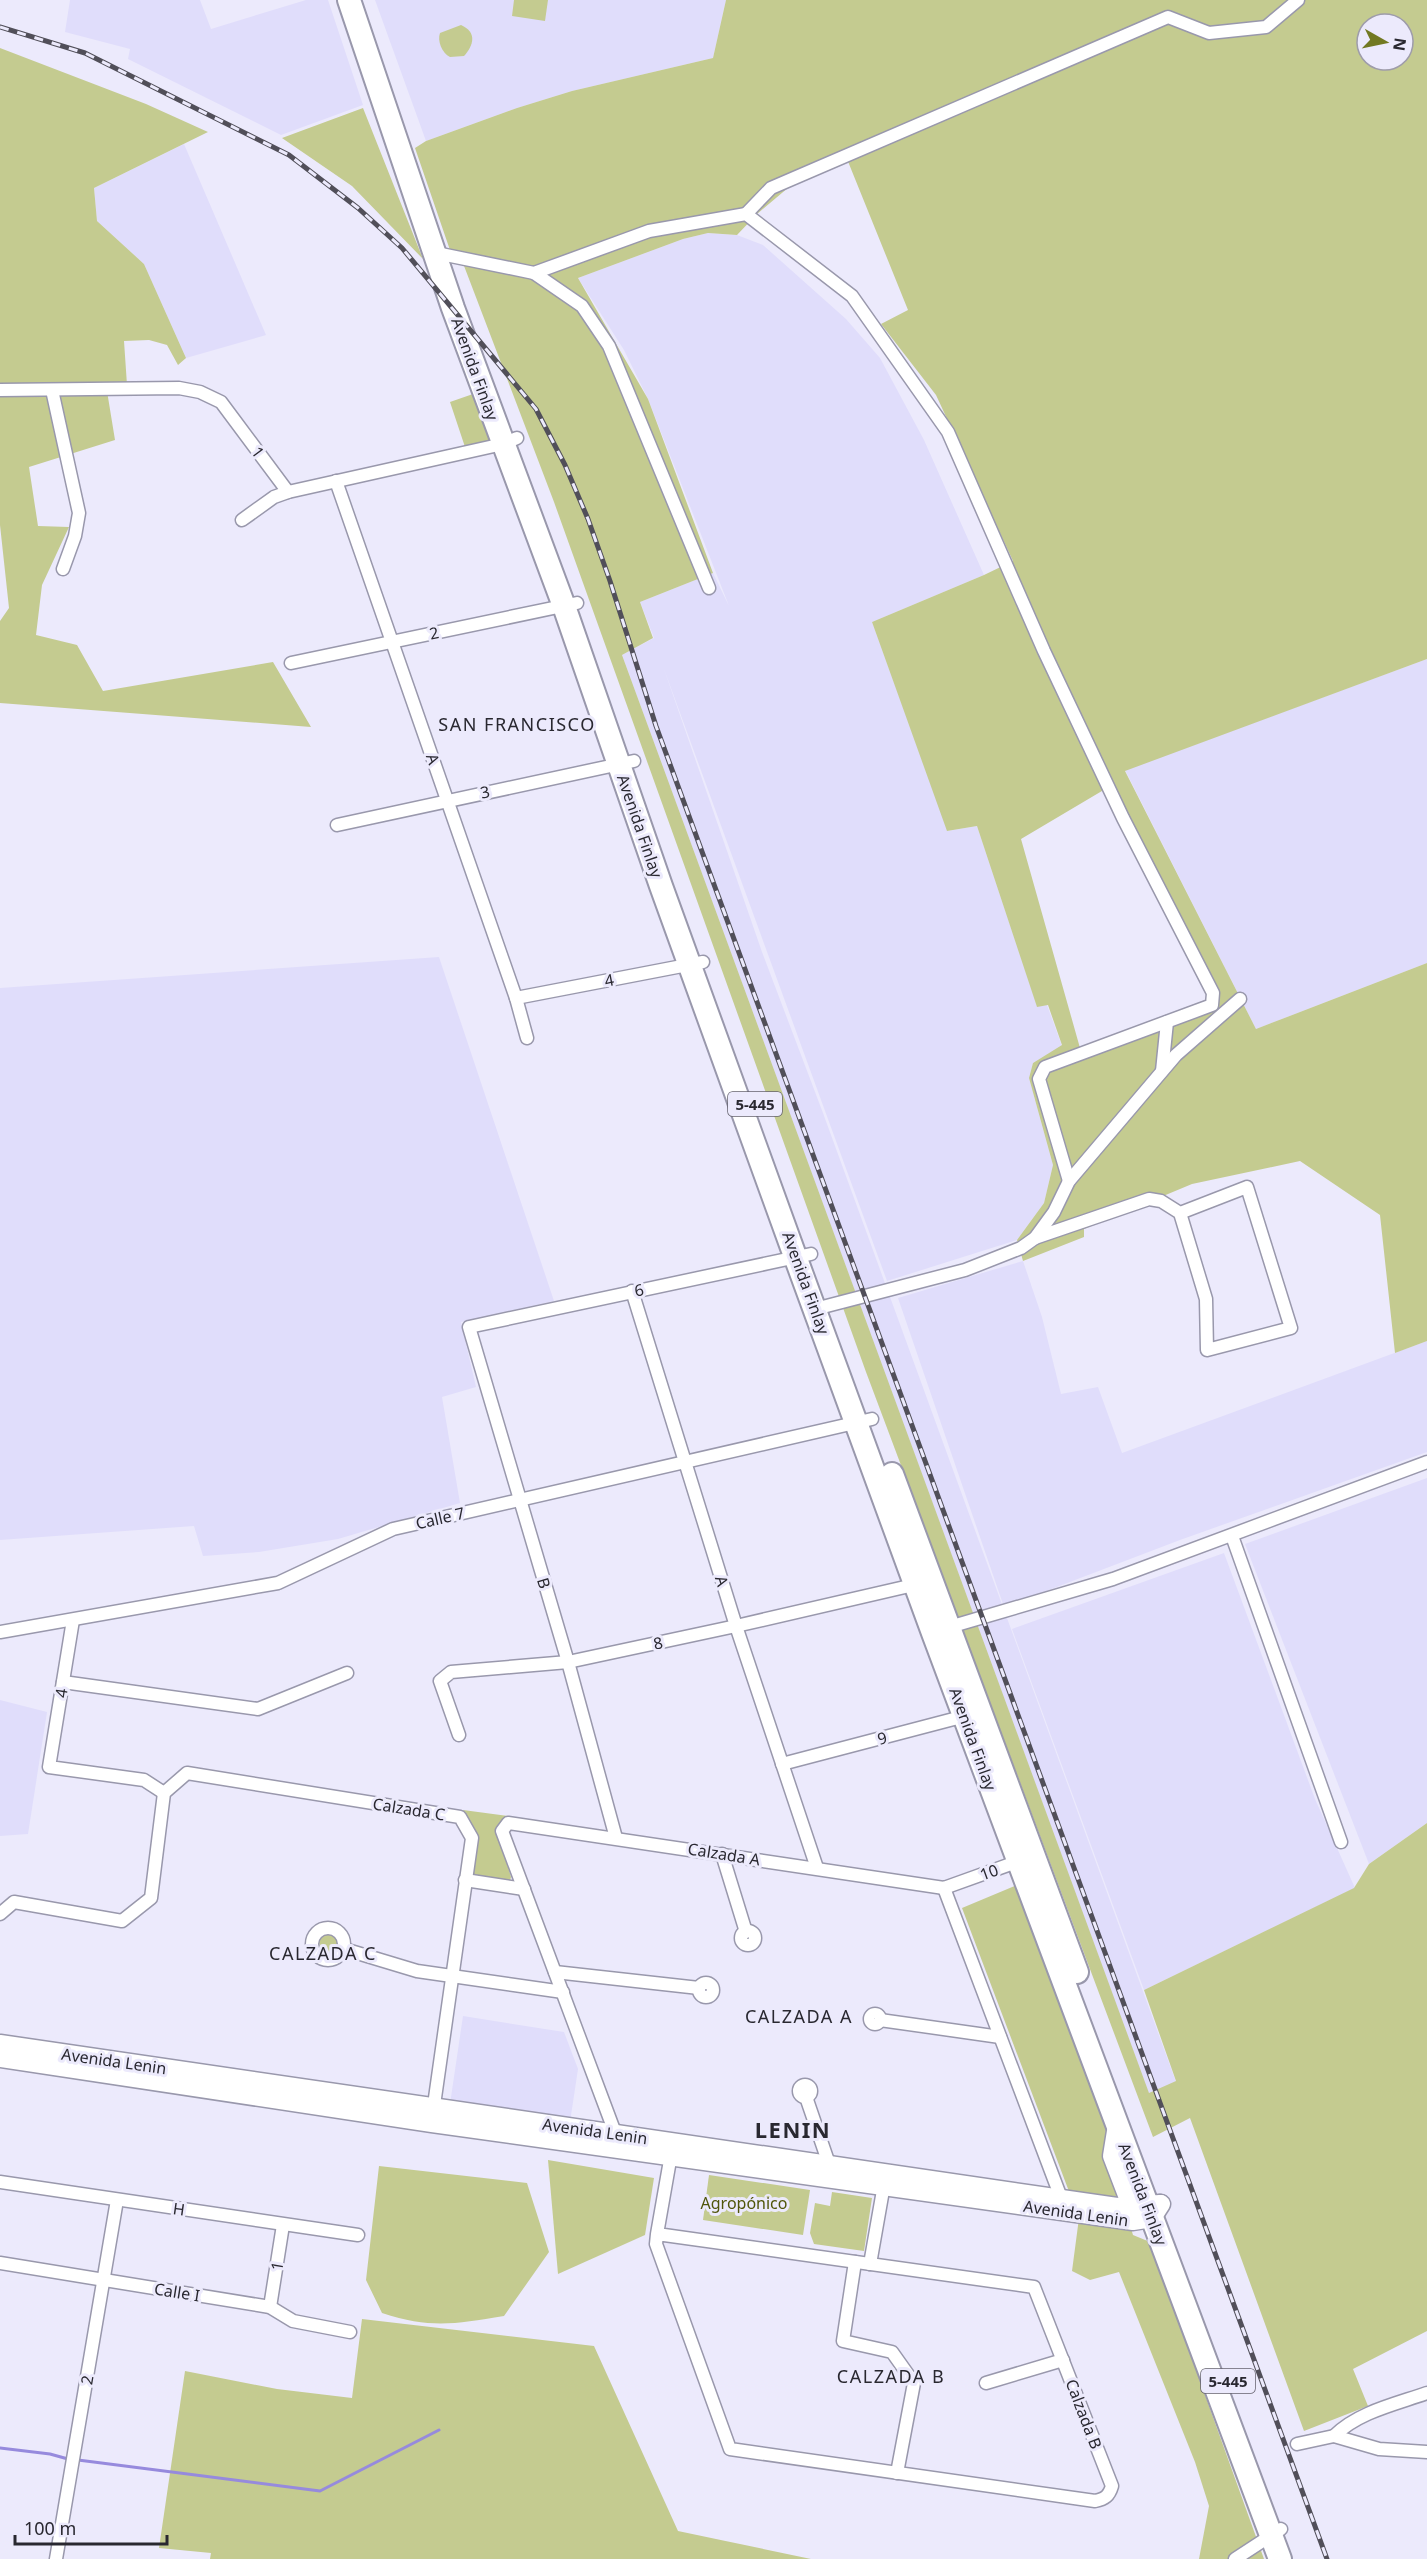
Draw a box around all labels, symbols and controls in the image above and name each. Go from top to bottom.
north arrow [1355,12,1415,72]
text: N [1388,36,1412,52]
street label: Avenida Finlay [446,315,504,424]
street label: 1 [246,442,270,462]
street label: 2 [427,621,441,645]
district label: SAN FRANCISCO [438,712,596,736]
street label: A [421,751,445,768]
street label: Avenida Finlay [612,771,668,881]
street label: 3 [478,780,492,804]
street label: 4 [602,968,616,992]
road number: 5-445 [728,1092,782,1116]
street label: Avenida Finlay [777,1229,835,1338]
street label: 6 [632,1278,646,1302]
street label: Calle 7 [413,1502,467,1534]
street label: A [710,1573,734,1590]
street label: B [532,1575,556,1591]
street label: 8 [651,1631,665,1655]
street label: Avenida Finlay [944,1685,1002,1794]
street label: 4 [49,1687,73,1699]
street label: 9 [875,1726,889,1750]
street label: Calzada C [371,1792,447,1826]
street label: Calzada A [686,1837,762,1871]
street label: 10 [977,1859,1001,1885]
district label: CALZADA C [269,1941,377,1965]
district label: CALZADA A [745,2004,853,2028]
street label: Avenida Lenin [60,2043,168,2079]
street label: Avenida Lenin [541,2113,649,2149]
district label: LENIN [755,2114,831,2144]
street label: Avenida Finlay [1113,2140,1173,2249]
park label: Agropónico [701,2192,787,2214]
street label: Avenida Lenin [1022,2195,1130,2231]
street label: H [172,2197,186,2221]
street label: 1 [265,2260,289,2272]
street label: Calle I [153,2278,201,2306]
district label: CALZADA B [837,2364,945,2388]
road number: 5-445 [1201,2369,1255,2393]
street label: 2 [75,2374,99,2386]
street label: Calzada B [1061,2376,1107,2452]
scale bar [15,2508,166,2546]
text: 100 m [24,2516,76,2540]

